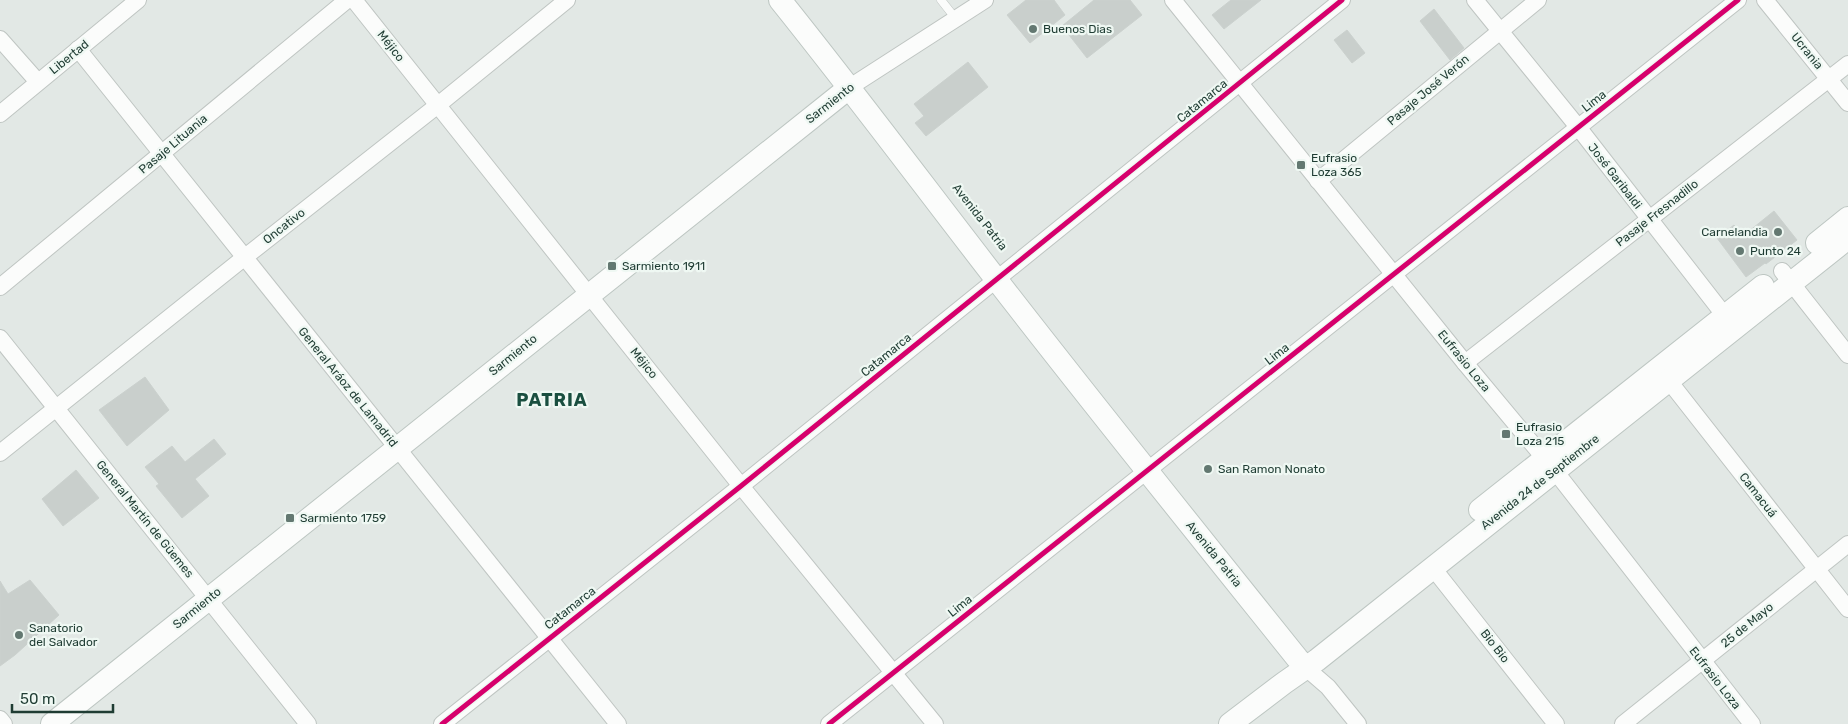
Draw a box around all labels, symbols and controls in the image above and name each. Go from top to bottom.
place label: Buenos Dias [1043,22,1112,36]
marker: Buenos Dias [1027,23,1039,35]
street label: Méjico [374,28,408,64]
street label: Ucrania [1788,30,1826,72]
street label: Libertad [47,37,91,77]
street label: Pasaje José Verón [1384,52,1472,128]
street label: Catamarca [1174,76,1230,126]
street label: Sarmiento [803,80,857,126]
street label: Lima [1579,87,1609,115]
street label: Pasaje Lituania [136,111,210,177]
street label: José Garibaldi [1585,140,1645,212]
place label: Eufrasio Loza 365 [1311,151,1362,179]
marker: Eufrasio Loza 365 [1295,159,1307,171]
street label: Pasaje Fresnadillo [1613,176,1701,249]
street label: Avenida Patria [950,181,1010,253]
street label: Oncativo [260,205,308,247]
place label: Carnelandia [1701,225,1768,239]
marker: Carnelandia [1772,226,1784,238]
place label: Punto 24 [1750,244,1802,258]
marker: Punto 24 [1734,245,1746,257]
place label: Sarmiento 1911 [622,259,705,273]
marker: Sarmiento 1911 [606,260,618,272]
street label: General Aráoz de Lamadrid [295,324,401,450]
street label: Eufrasio Loza [1435,327,1493,395]
street label: Catamarca [858,330,914,380]
street label: Sarmiento [486,331,540,379]
street label: Lima [1262,340,1292,368]
street label: Méjico [627,345,661,381]
district label: PATRIA [516,389,588,411]
place label: Eufrasio Loza 215 [1516,420,1564,448]
marker: Eufrasio Loza 215 [1500,428,1512,440]
street label: Avenida 24 de Septiembre [1478,431,1602,533]
street label: General Martín de Güemes [93,458,197,580]
place label: San Ramon Nonato [1218,462,1325,476]
marker: San Ramon Nonato [1202,463,1214,475]
street label: Camacuá [1736,470,1780,520]
place label: Sarmiento 1759 [300,511,386,525]
marker: Sarmiento 1759 [284,512,296,524]
street label: Avenida Patria [1183,518,1245,590]
street label: Sarmiento [170,584,224,632]
street label: Catamarca [542,584,598,632]
street label: Lima [945,592,975,620]
street label: 25 de Mayo [1718,600,1776,650]
place label: Sanatorio del Salvador [29,621,98,649]
street label: Bio Bio [1478,626,1512,666]
marker: Sanatorio del Salvador [13,629,25,641]
street label: Eufrasio Loza [1686,644,1744,712]
scale bar [12,682,114,714]
text: 50 m [20,690,55,708]

